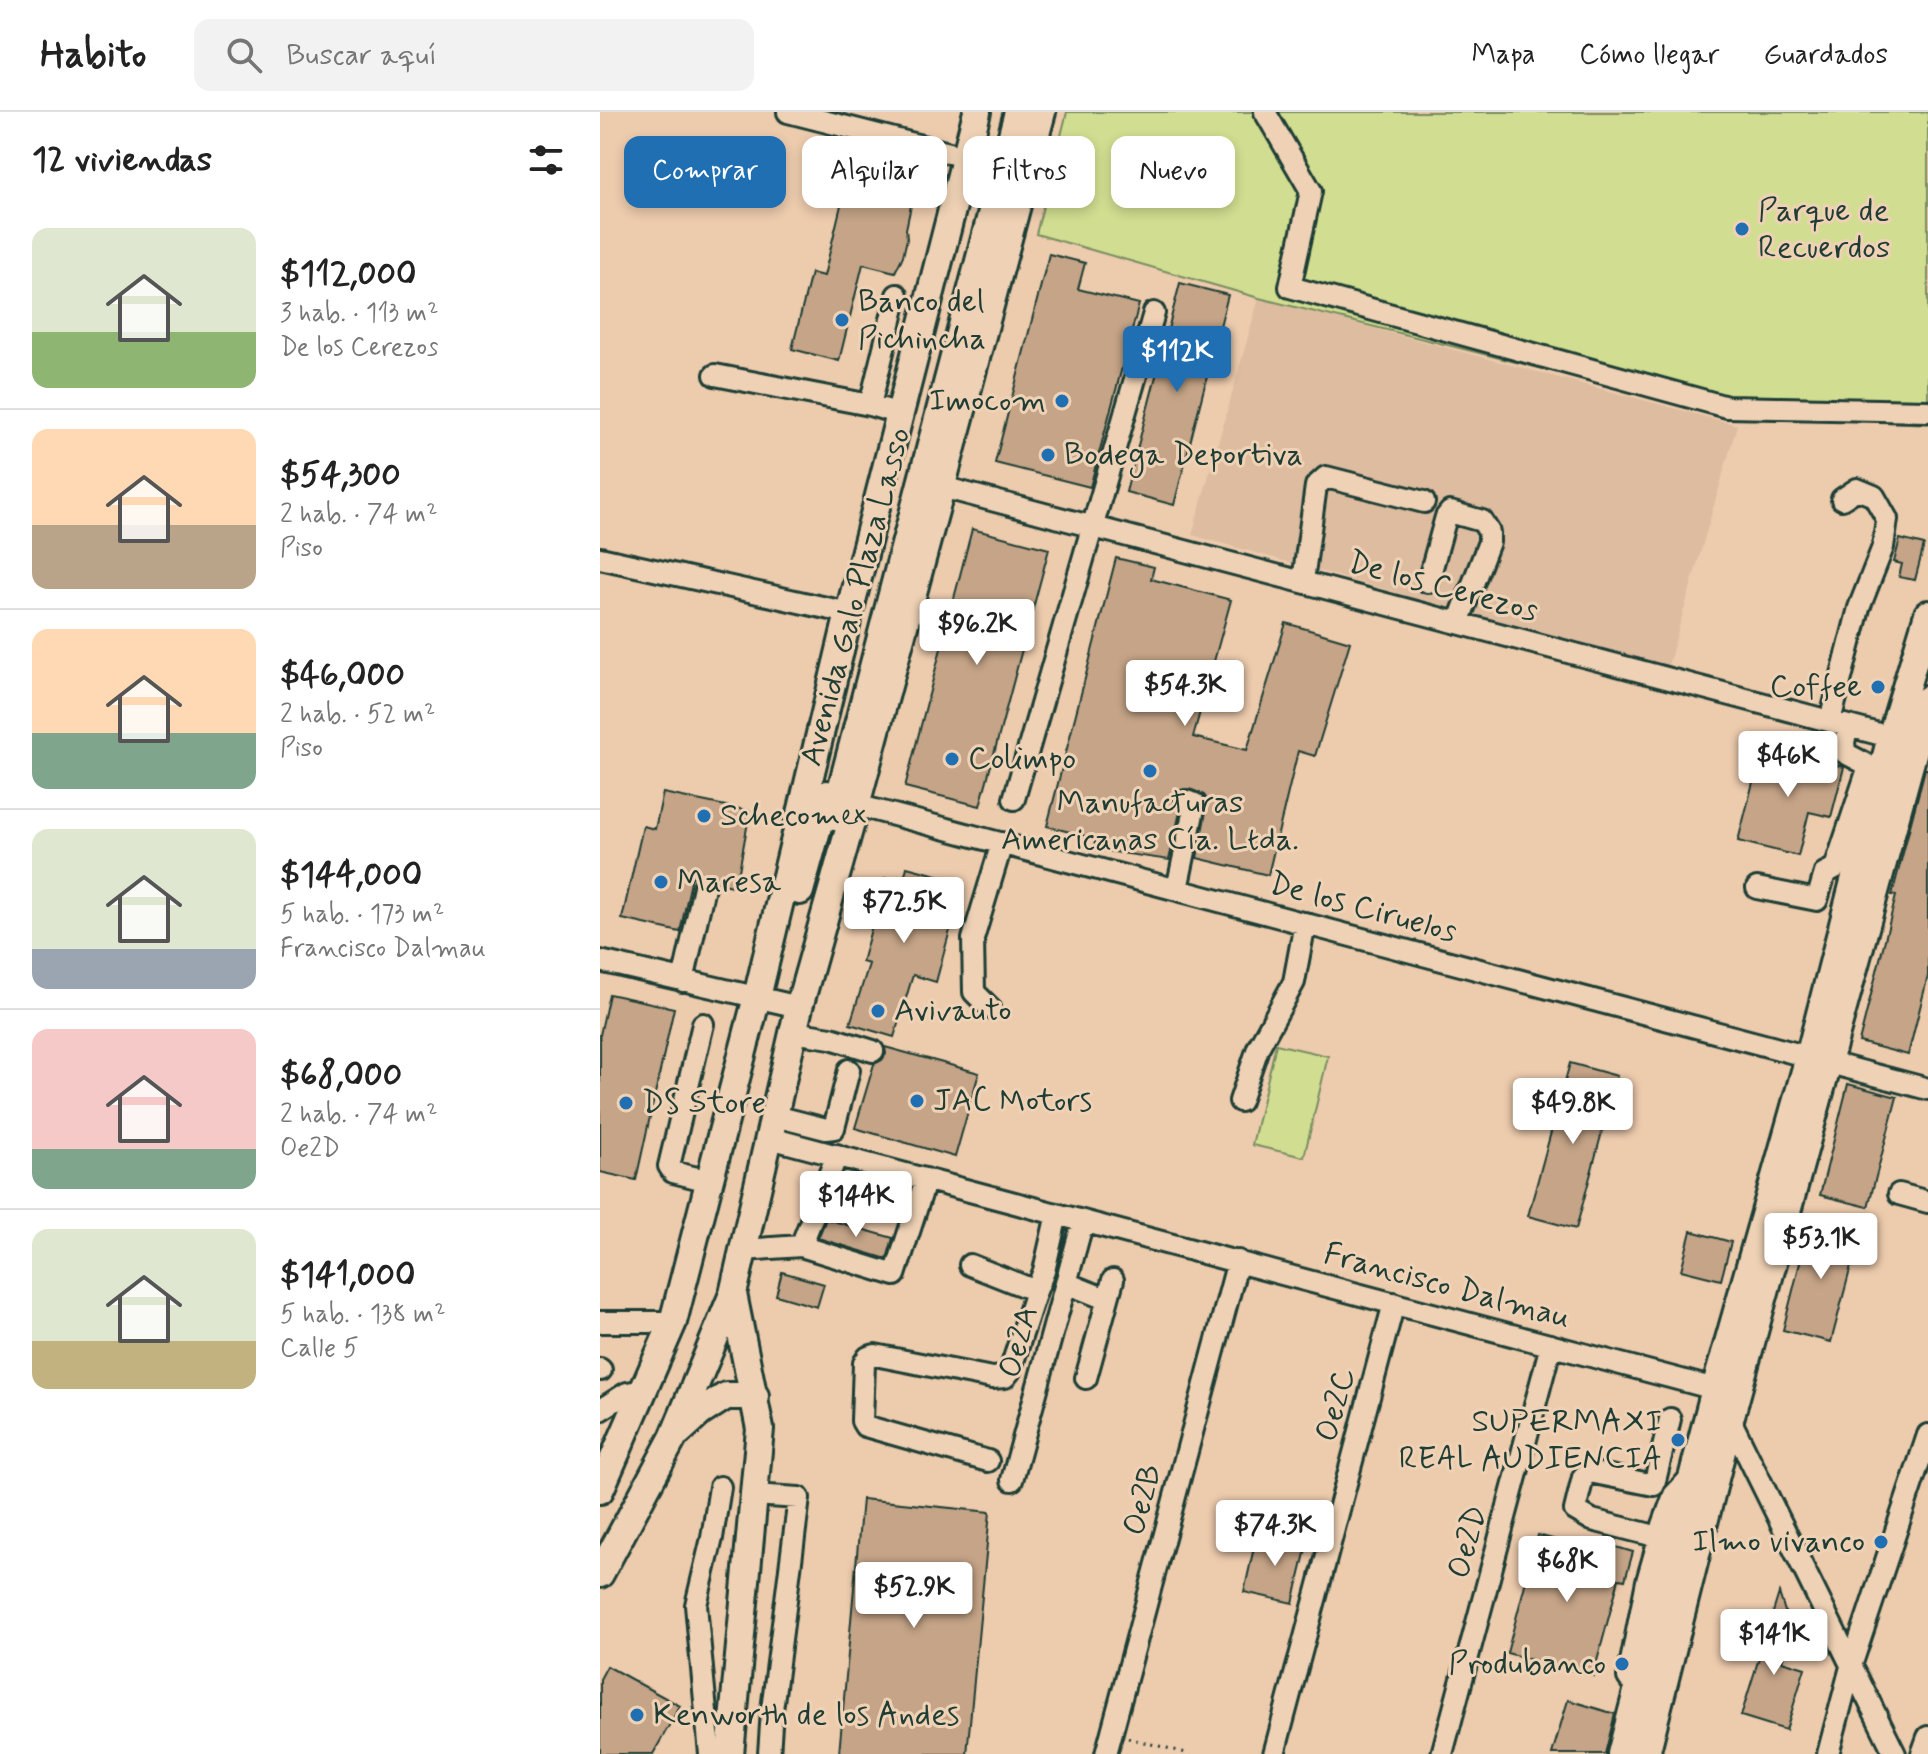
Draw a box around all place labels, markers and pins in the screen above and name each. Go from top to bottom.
place label: Parque de Recuerdos [1758,190,1890,269]
marker: Parque de Recuerdos [1733,220,1751,238]
place label: Banco del Pichincha [858,281,986,360]
marker: Banco del Pichincha [833,311,851,329]
pin: $112K [1121,326,1233,394]
place label: Imocom [929,380,1046,422]
marker: Imocom [1053,392,1071,410]
place label: Bodega Deportiva [1064,434,1303,478]
marker: Bodega Deportiva [1039,446,1057,464]
pin: $96.2K [912,599,1042,667]
pin: $54.3K [1120,660,1250,728]
place label: Coffee [1770,666,1862,708]
marker: Coffee [1869,678,1887,696]
pin: $46K [1741,731,1835,799]
place label: Colimpo [968,738,1076,780]
marker: Colimpo [943,750,961,768]
marker: Manufacturas Americanas Cía. Ltda. [1141,762,1159,780]
place label: Manufacturas Americanas Cía. Ltda. [1001,782,1299,861]
place label: Schecomex [720,795,867,837]
marker: Schecomex [695,807,713,825]
place label: Maresa [677,861,782,903]
marker: Maresa [652,873,670,891]
pin: $72.5K [839,877,969,945]
place label: Avivauto [894,990,1012,1032]
marker: Avivauto [869,1002,887,1020]
pin: $49.8K [1508,1078,1638,1146]
place label: JAC Motors [933,1080,1092,1122]
place label: DS Store [642,1082,766,1124]
marker: JAC Motors [908,1092,926,1110]
marker: DS Store [617,1094,635,1112]
pin: $144K [800,1171,912,1239]
pin: $53.1K [1756,1213,1886,1281]
place label: SUPERMAXI REAL AUDIENCIA [1399,1401,1662,1480]
marker: SUPERMAXI REAL AUDIENCIA [1669,1431,1687,1449]
pin: $74.3K [1210,1500,1340,1568]
place label: Ilmo vivanco [1692,1521,1865,1563]
marker: Ilmo vivanco [1872,1533,1890,1551]
pin: $68K [1520,1536,1614,1604]
pin: $52.9K [849,1562,979,1630]
pin: $141K [1718,1609,1830,1677]
place label: Produbanco [1449,1643,1606,1685]
marker: Produbanco [1613,1655,1631,1673]
place label: Kenworth de los Andes [653,1694,959,1736]
marker: Kenworth de los Andes [628,1706,646,1724]

